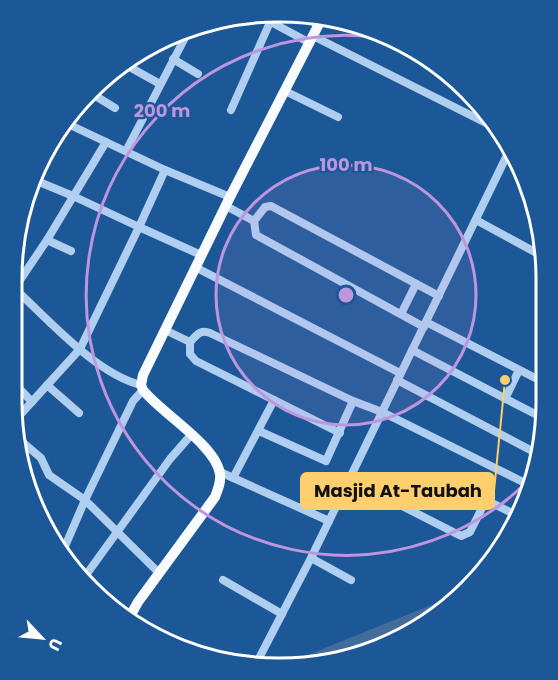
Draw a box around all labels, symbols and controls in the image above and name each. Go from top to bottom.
text: 200 m [134,98,190,123]
text: 100 m [319,152,373,177]
centre of rings [336,285,356,305]
callout: Masjid At-Taubah [301,473,494,509]
text: Masjid At-Taubah [314,478,482,503]
north arrow [12,608,72,668]
text: U [42,634,68,654]

